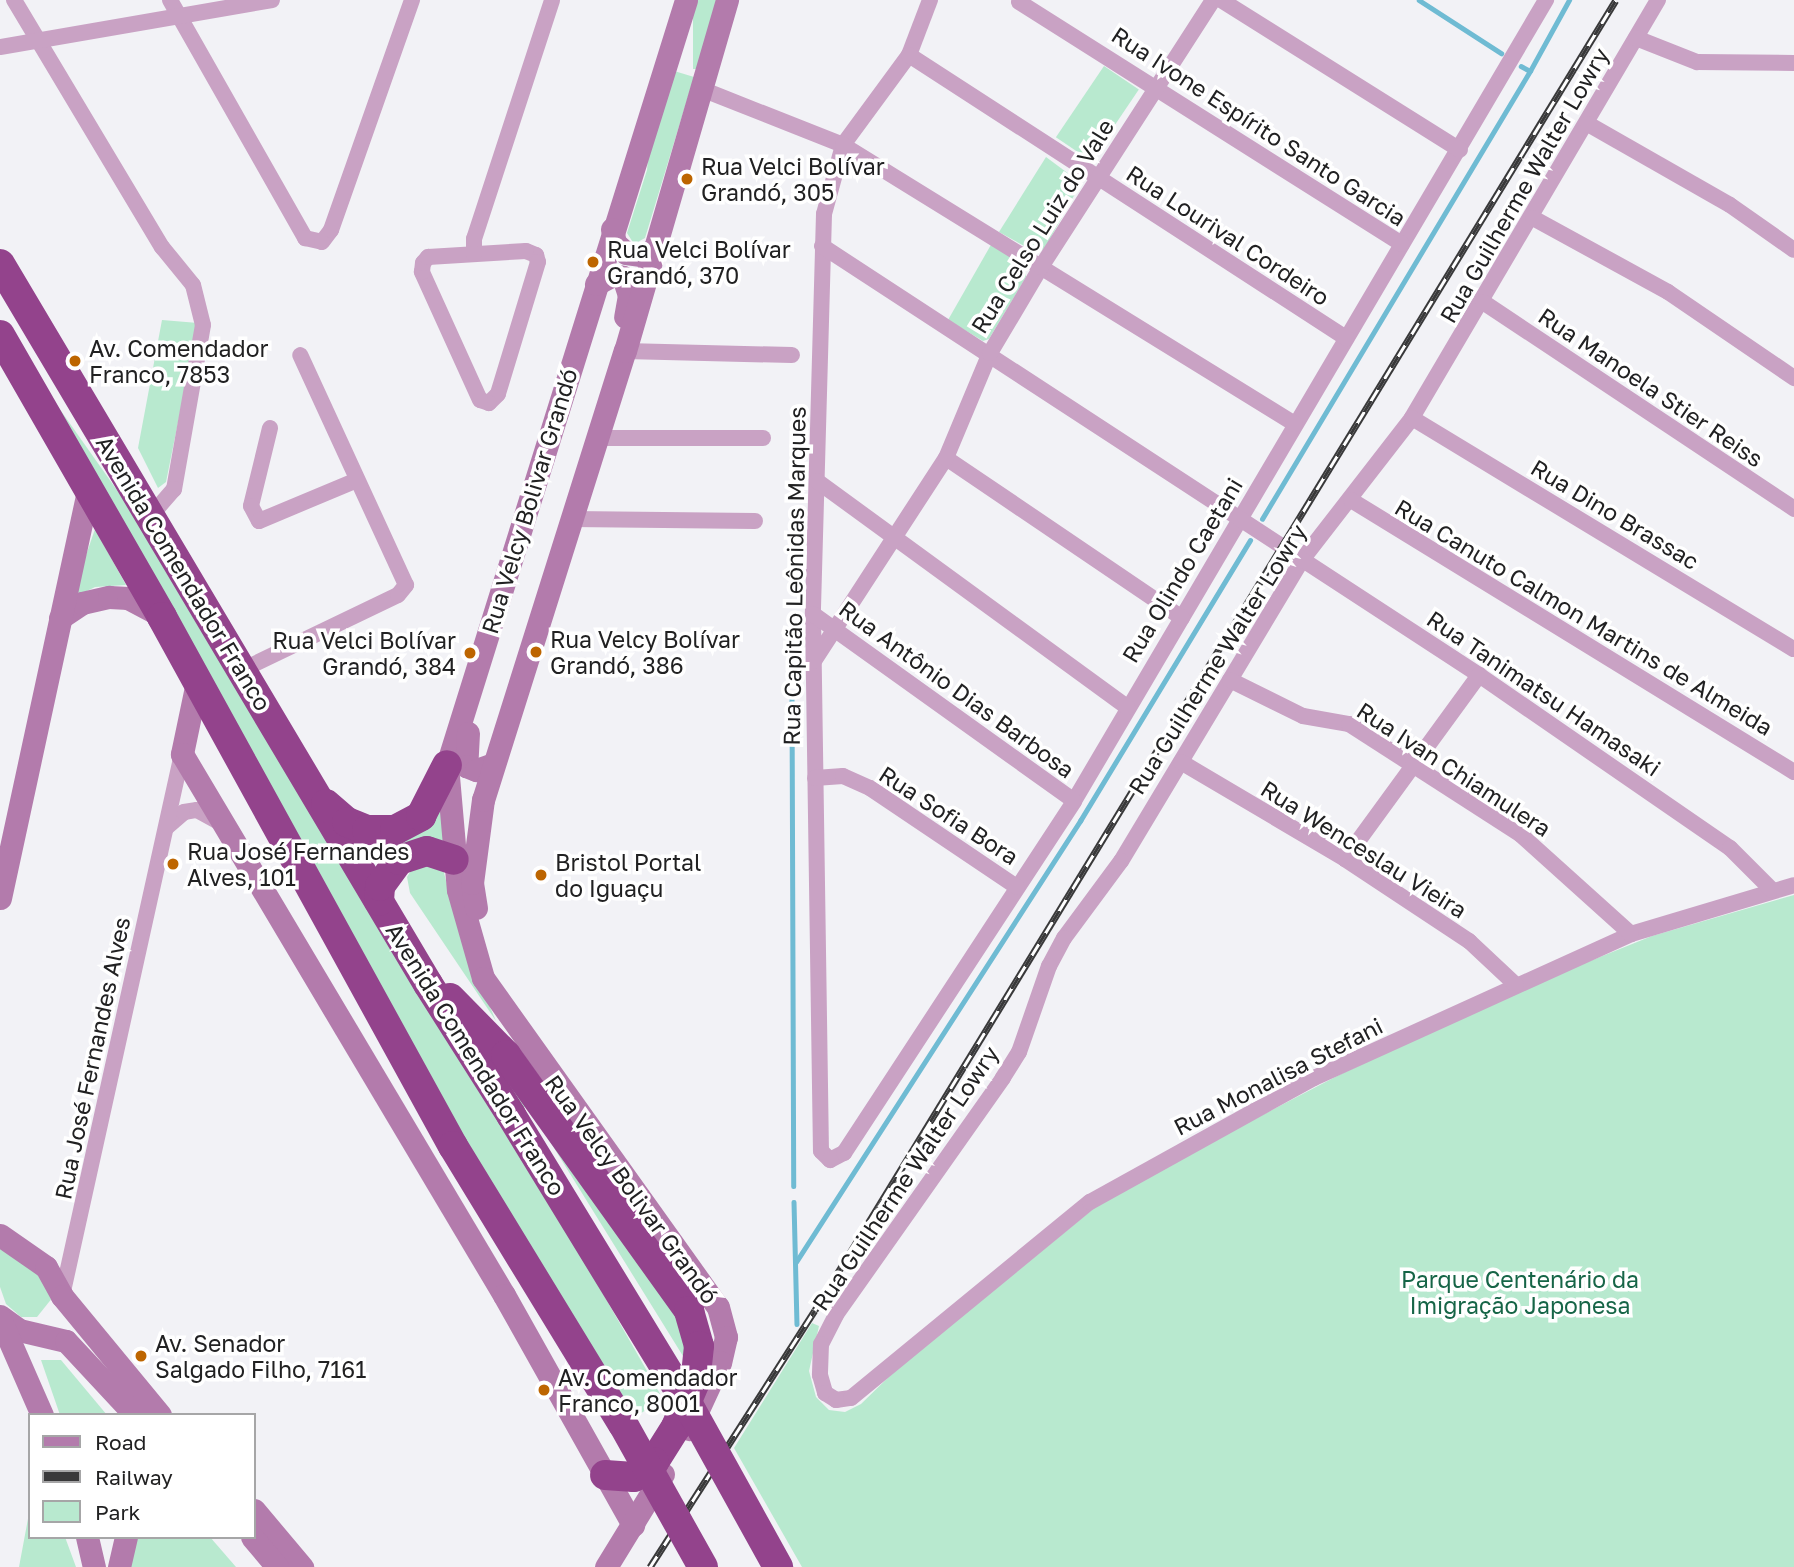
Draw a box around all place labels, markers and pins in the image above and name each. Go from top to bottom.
place label: Rua Velci Bolívar Grandó, 305 [701,152,885,206]
marker: Rua Velci Bolívar Grandó, 305 [679,171,695,187]
place label: Rua Velci Bolívar Grandó, 370 [607,235,791,289]
marker: Rua Velci Bolívar Grandó, 370 [585,254,601,270]
place label: Av. Comendador Franco, 7853 [89,334,269,388]
marker: Av. Comendador Franco, 7853 [67,353,83,369]
place label: Rua Velcy Bolívar Grandó, 386 [550,625,740,679]
place label: Rua Velci Bolívar Grandó, 384 [272,626,456,680]
marker: Rua Velcy Bolívar Grandó, 386 [528,644,544,660]
marker: Rua Velci Bolívar Grandó, 384 [462,645,478,661]
place label: Rua José Fernandes Alves, 101 [187,837,409,891]
place label: Bristol Portal do Iguaçu [555,848,701,902]
marker: Rua José Fernandes Alves, 101 [165,856,181,872]
marker: Bristol Portal do Iguaçu [533,867,549,883]
place label: Av. Senador Salgado Filho, 7161 [155,1329,366,1383]
marker: Av. Senador Salgado Filho, 7161 [133,1348,149,1364]
place label: Av. Comendador Franco, 8001 [558,1363,738,1417]
marker: Av. Comendador Franco, 8001 [536,1382,552,1398]

